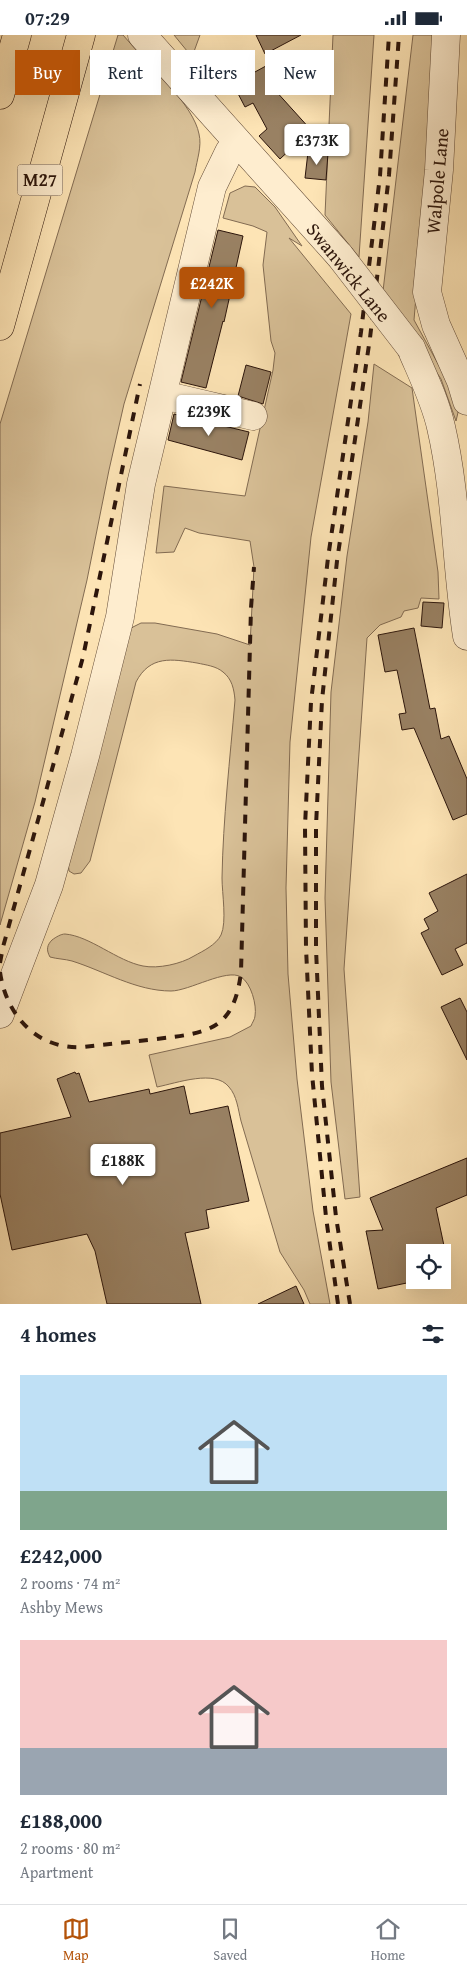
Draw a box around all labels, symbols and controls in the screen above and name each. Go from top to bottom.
text: 07:29 [25,4,70,32]
chip: Buy [15,50,80,95]
chip: Rent [90,50,161,95]
chip: Filters [171,50,255,95]
chip: New [265,50,334,95]
pin: £373K [282,123,352,166]
street label: Walpole Lane [418,127,456,235]
text: £373K [295,128,339,152]
road number: M27 [18,165,62,195]
street label: Swanwick Lane [300,216,398,328]
pin: £242K [177,267,247,309]
text: £242K [190,271,234,295]
pin: £239K [174,395,244,437]
text: £239K [187,399,231,423]
pin: £188K [88,1143,158,1186]
text: £188K [101,1148,145,1172]
map controls [406,1244,451,1289]
button: locate [406,1244,451,1289]
text: 4 homes [20,1319,96,1350]
icon: filters [419,1320,447,1348]
icon: home [189,1407,279,1497]
text: £242,000 [20,1540,102,1571]
text: 2 rooms · 74 m² [20,1571,120,1595]
text: Ashby Mews [20,1595,103,1619]
icon: home [189,1672,279,1762]
text: £188,000 [20,1805,102,1836]
text: 2 rooms · 80 m² [20,1836,120,1860]
text: Apartment [20,1860,93,1884]
tab: Map [62,1915,90,1965]
tab: Saved [213,1915,247,1965]
tab: Home [371,1915,405,1965]

